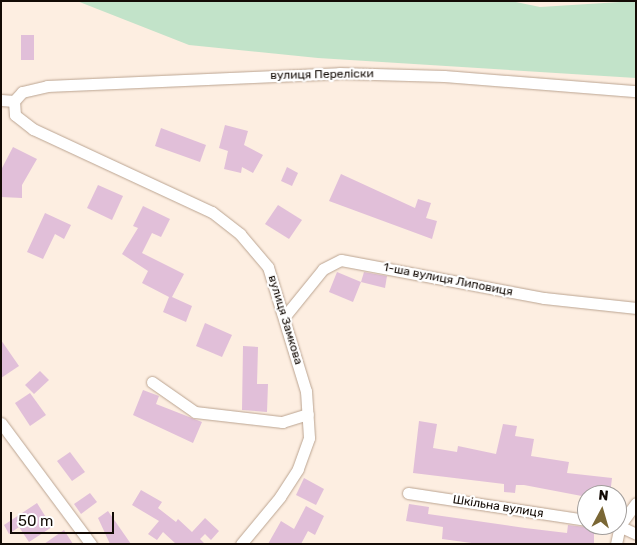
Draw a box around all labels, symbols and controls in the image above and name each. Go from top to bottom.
street label: вулиця Переліски [270,67,374,83]
street label: 1-ша вулиця Липовиця [382,260,514,300]
street label: вулиця Замкова [265,274,305,366]
north arrow [577,485,627,535]
text: N [598,487,609,505]
street label: Шкільна вулиця [452,493,544,521]
scale bar [12,502,116,534]
text: 50 m [18,512,53,530]

